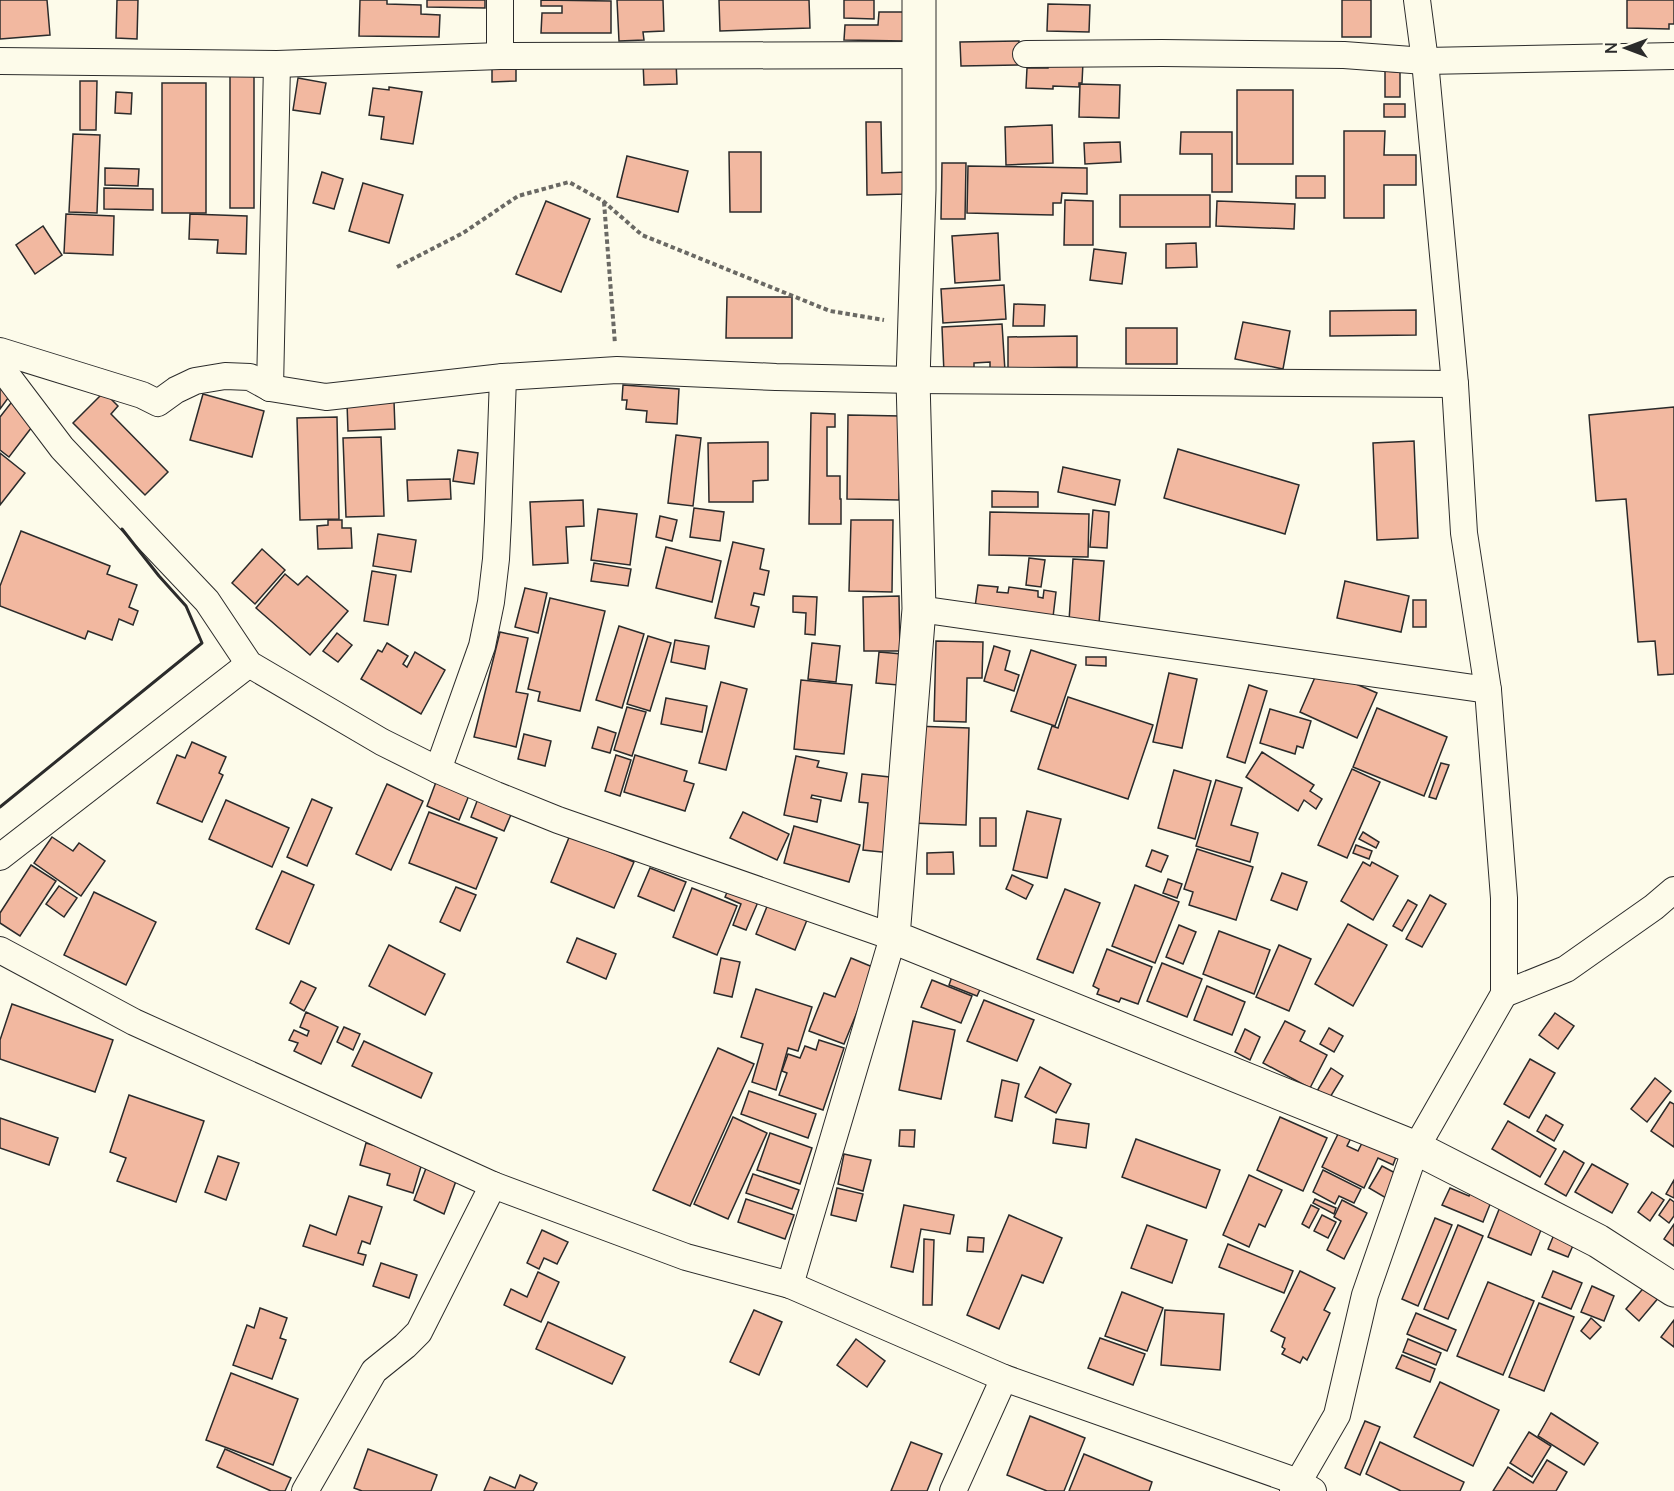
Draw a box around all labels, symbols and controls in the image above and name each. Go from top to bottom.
north arrow [1596,18,1656,78]
text: N [1600,42,1622,54]

